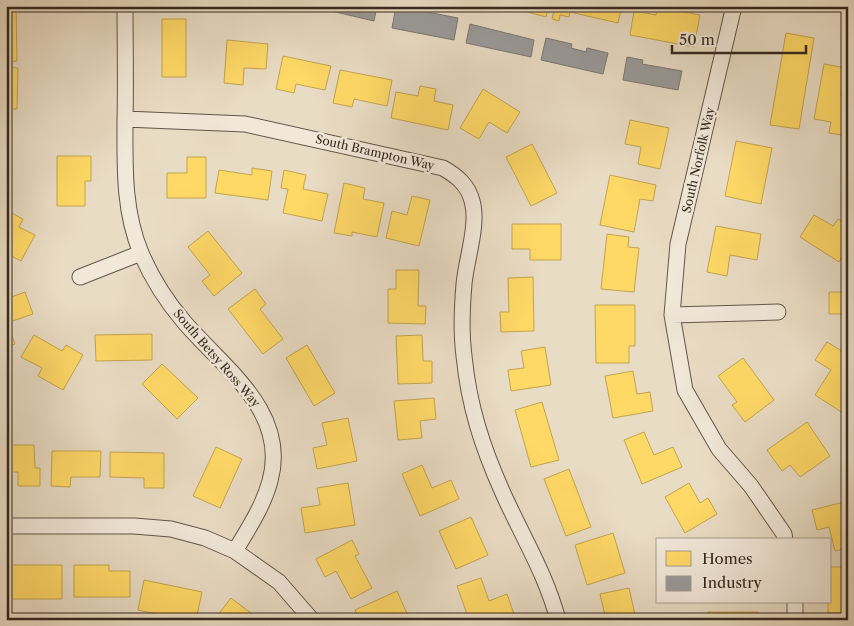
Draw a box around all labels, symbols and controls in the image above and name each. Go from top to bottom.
scale bar [672,22,805,54]
text: 50 m [679,30,715,49]
street label: South Norfolk Way [679,105,718,214]
street label: South Brampton Way [314,131,436,173]
street label: South Betsy Ross Way [170,306,264,410]
legend [656,538,832,604]
text: Homes [702,549,753,568]
text: Industry [702,573,762,592]

